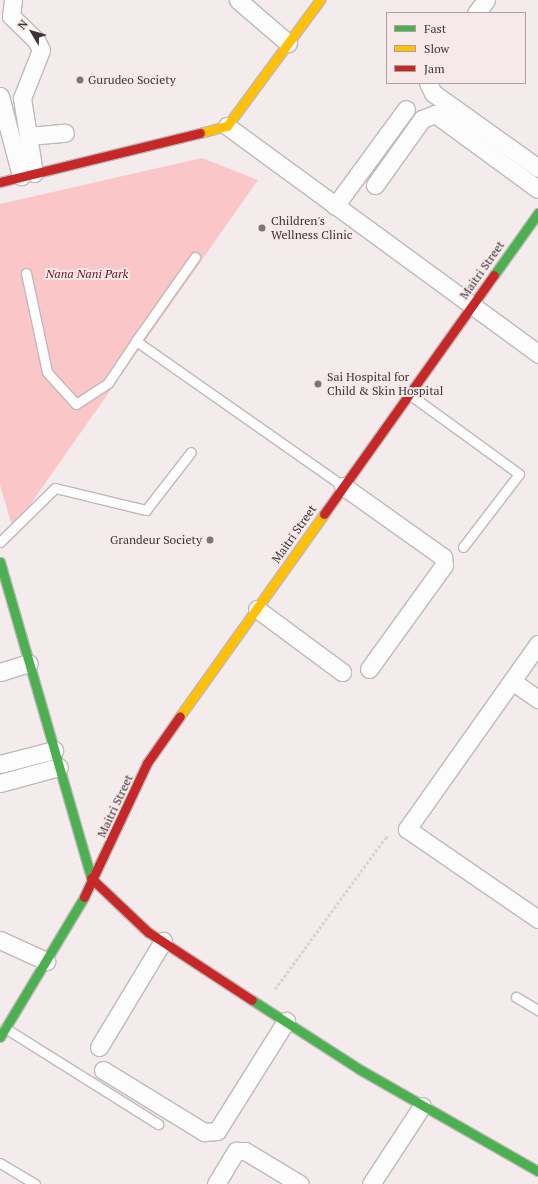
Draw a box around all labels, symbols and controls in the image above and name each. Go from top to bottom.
north arrow [12,12,52,52]
legend [386,12,526,84]
text: N [14,17,31,32]
text: Fast [424,21,446,36]
text: Slow [424,41,449,56]
text: Jam [424,61,445,76]
place label: Gurudeo Society [88,73,176,87]
marker: Gurudeo Society [75,75,85,85]
place label: Children's Wellness Clinic [271,214,352,242]
marker: Children's Wellness Clinic [256,222,268,234]
street label: Maitri Street [457,238,507,302]
park label: Nana Nani Park [46,267,128,281]
place label: Sai Hospital for Child & Skin Hospital [327,370,443,398]
marker: Sai Hospital for Child & Skin Hospital [312,378,324,390]
street label: Maitri Street [269,502,319,566]
place label: Grandeur Society [110,533,202,547]
marker: Grandeur Society [205,535,215,545]
street label: Maitri Street [94,772,136,840]

